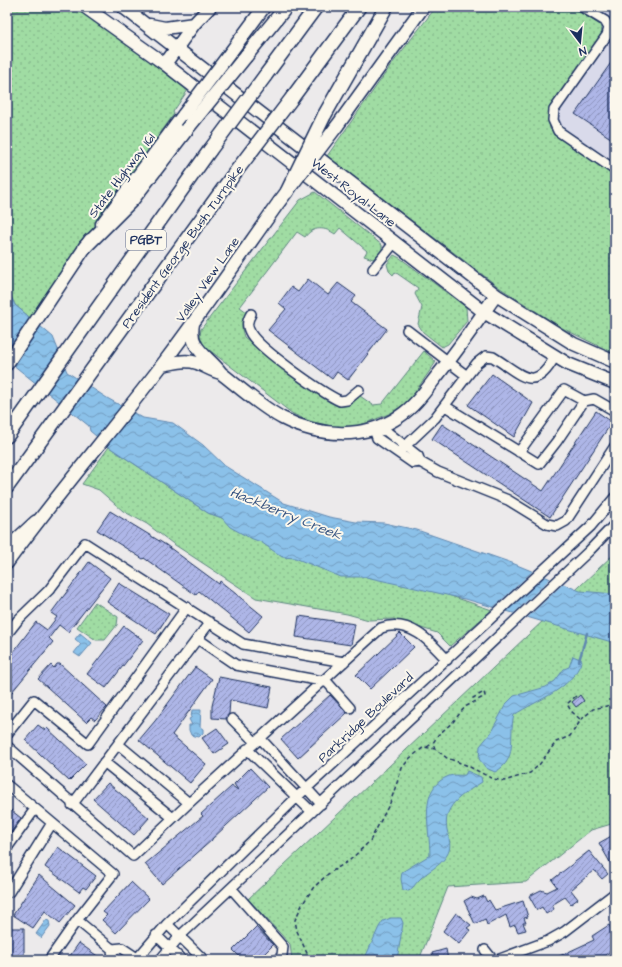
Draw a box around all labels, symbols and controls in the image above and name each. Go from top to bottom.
north arrow [560,22,600,62]
text: N [577,43,588,59]
street label: State Highway 161 [84,129,161,222]
street label: West Royal Lane [307,154,400,232]
street label: President George Bush Turnpike [117,161,249,332]
road number: PGBT [126,230,166,250]
street label: Valley View Lane [172,233,245,326]
water label: Hackberry Creek [227,482,345,546]
street label: Parkridge Boulevard [314,669,418,767]

